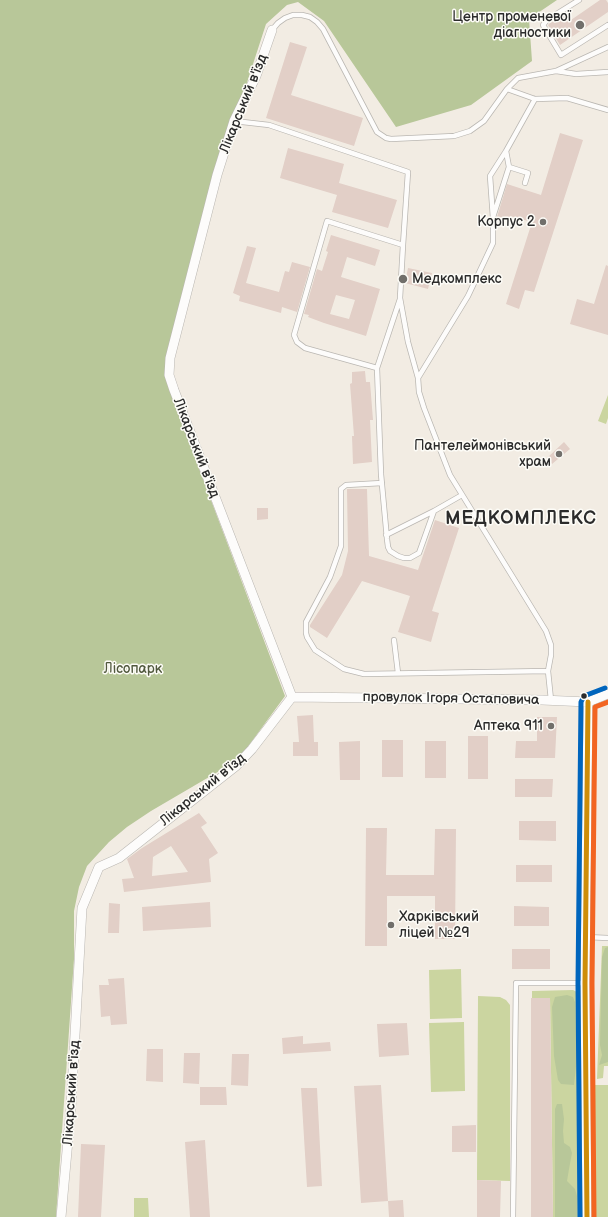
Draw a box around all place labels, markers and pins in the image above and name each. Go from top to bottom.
place label: Центр променевої діагностики [452,9,571,42]
marker: Центр променевої діагностики [574,19,586,31]
place label: Корпус 2 [477,214,535,230]
marker: Корпус 2 [538,217,548,227]
place label: Медкомплекс [412,271,502,287]
marker: Медкомплекс [397,273,409,285]
place label: Пантелеймонівський храм [414,438,551,470]
marker: Пантелеймонівський храм [554,449,564,459]
unlabelled marker [579,691,589,701]
place label: Аптека 911 [474,718,543,734]
marker: Аптека 911 [546,721,556,731]
place label: Харківський ліцей №29 [399,909,479,942]
marker: Харківський ліцей №29 [386,920,396,930]

